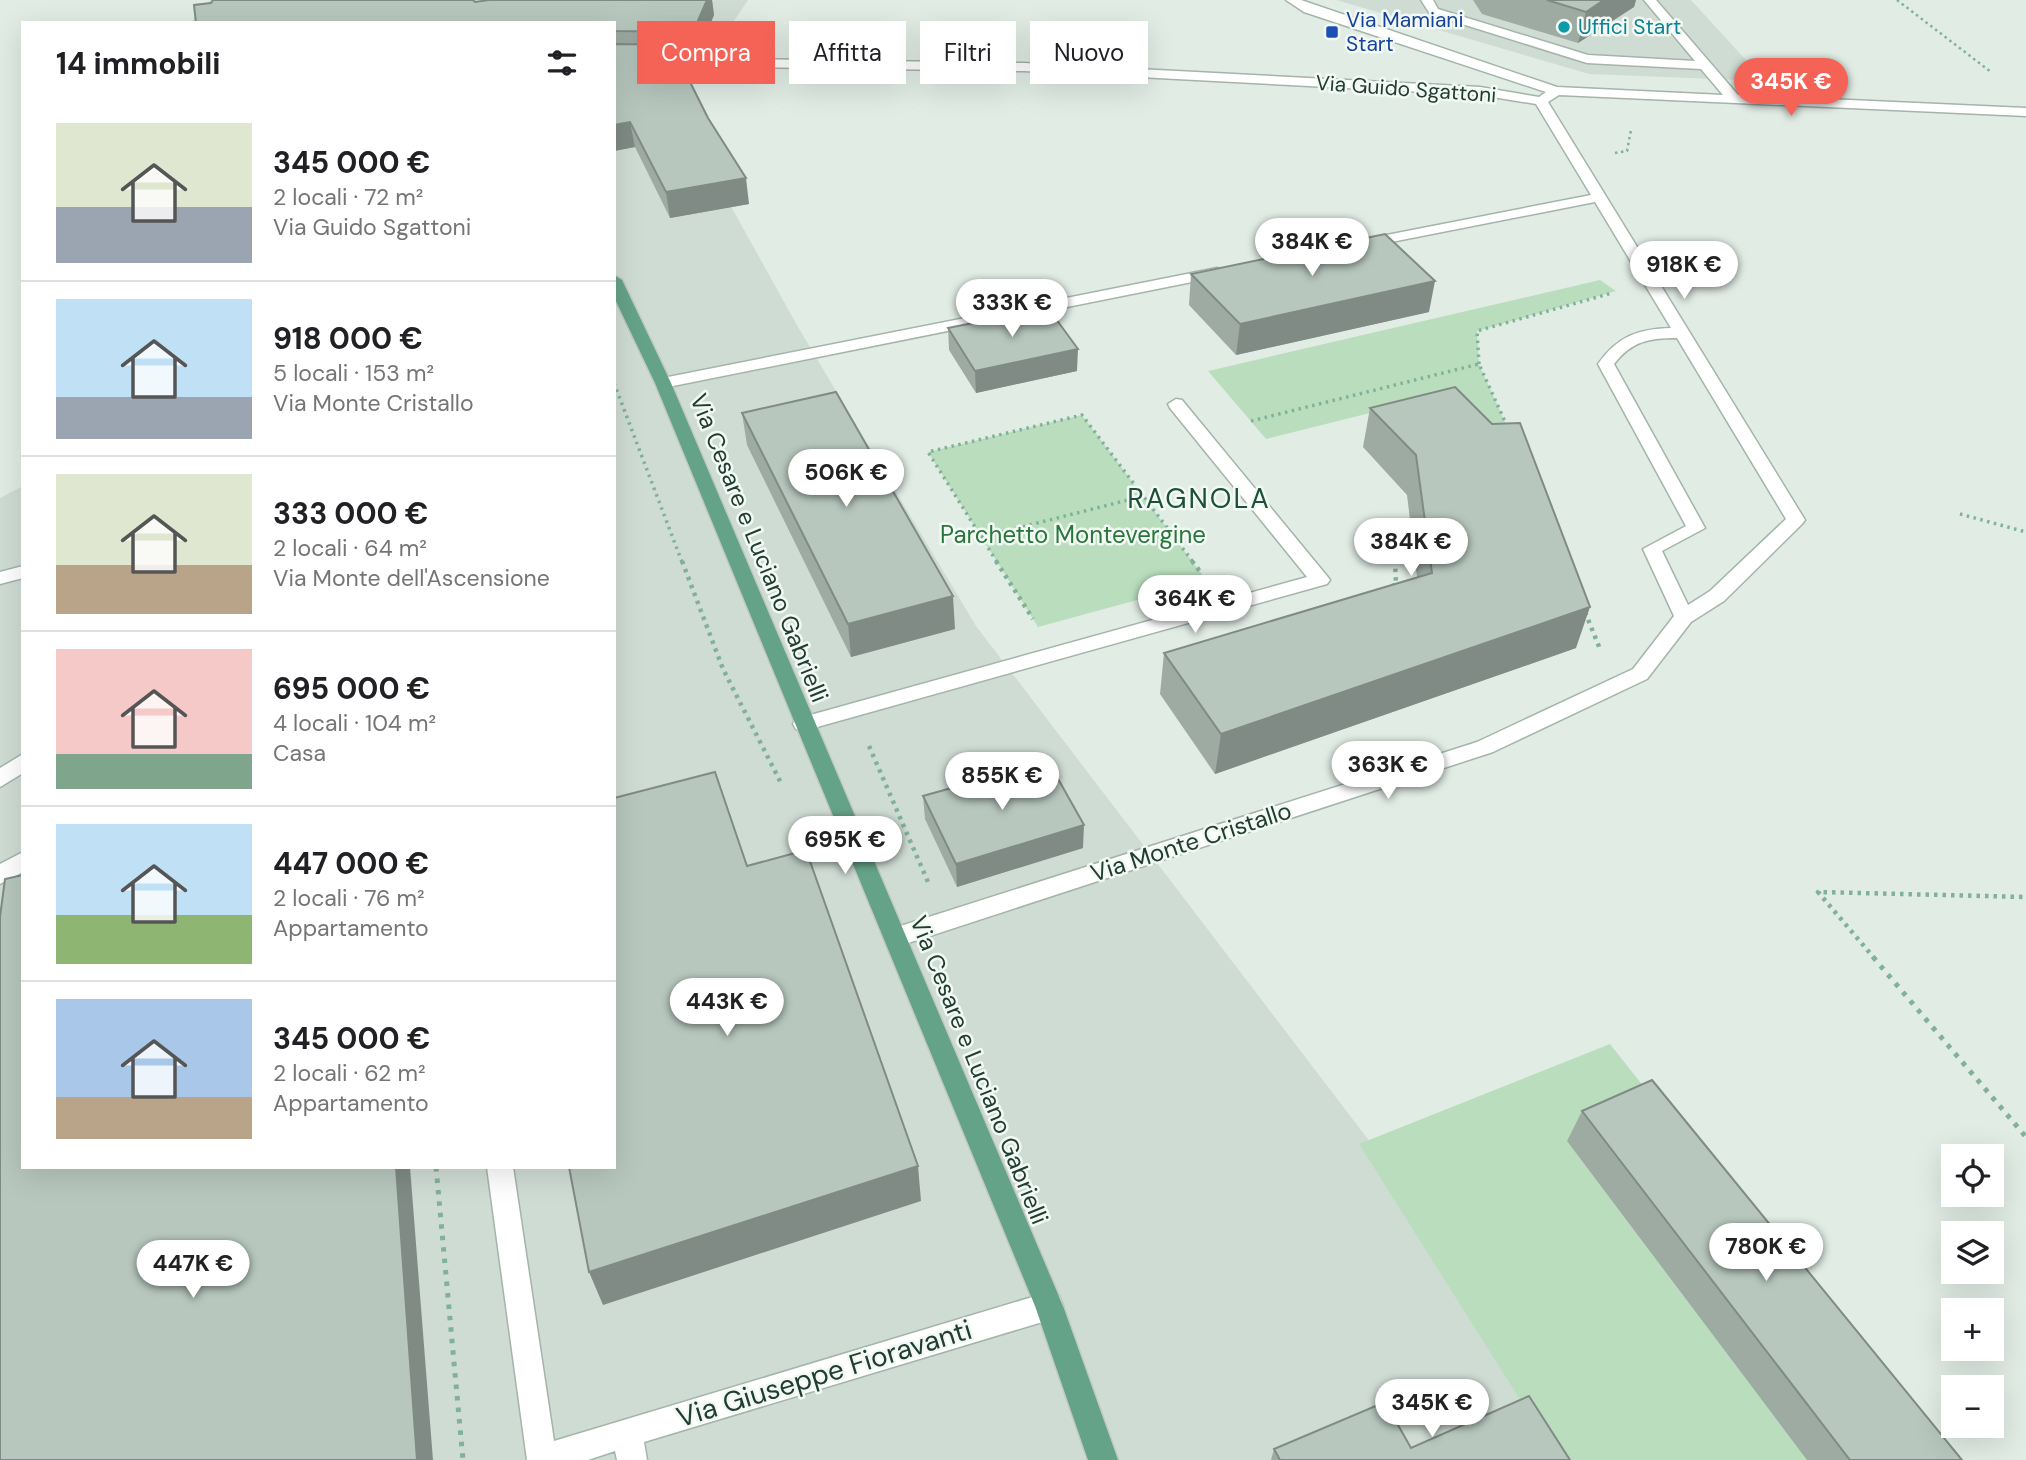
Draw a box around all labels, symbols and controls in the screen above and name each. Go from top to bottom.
place label: Via Mamiani Start [1346,6,1463,58]
place label: Uffici Start [1578,13,1681,41]
marker: Uffici Start [1556,19,1572,35]
chip: Compra [637,21,775,84]
chip: Affitta [789,21,906,84]
chip: Filtri [920,21,1016,84]
chip: Nuovo [1030,21,1148,84]
marker: Via Mamiani Start [1324,24,1340,40]
text: 14 immobili [56,44,221,83]
icon: filters [543,44,581,82]
pin: 345K € [1734,58,1848,118]
text: 345K € [1750,66,1832,96]
street label: Via Guido Sgattoni [1315,69,1497,109]
text: 345 000 € [273,143,430,182]
icon: home [112,151,196,235]
text: 2 locali · 72 m² [273,182,423,212]
text: Via Guido Sgattoni [273,212,471,242]
pin: 384K € [1255,218,1369,278]
text: 384K € [1271,226,1353,256]
pin: 918K € [1627,242,1741,301]
text: 918K € [1646,249,1722,279]
pin: 333K € [955,280,1069,339]
text: 333K € [972,287,1052,317]
text: 918 000 € [273,319,423,358]
icon: home [112,327,196,411]
text: 5 locali · 153 m² [273,358,434,388]
text: Via Monte Cristallo [273,388,474,418]
street label: Via Cesare e Luciano Gabrielli [683,389,836,707]
pin: 506K € [789,449,903,509]
text: 506K € [804,457,888,487]
district label: RAGNOLA [1127,480,1271,517]
text: 333 000 € [273,494,428,533]
icon: home [112,502,196,586]
pin: 384K € [1354,518,1468,578]
park label: Parchetto Montevergine [940,519,1206,550]
text: 384K € [1370,526,1452,556]
text: 2 locali · 64 m² [273,533,427,563]
text: Via Monte dell'Ascensione [273,563,550,593]
pin: 364K € [1138,576,1252,635]
text: 364K € [1154,583,1236,613]
text: 695 000 € [273,669,430,708]
icon: home [112,677,196,761]
text: 4 locali · 104 m² [273,708,436,738]
text: Casa [273,738,326,768]
pin: 363K € [1331,742,1445,801]
text: 363K € [1348,749,1428,779]
pin: 855K € [945,752,1059,812]
text: 855K € [961,760,1043,790]
street label: Via Monte Cristallo [1087,794,1295,889]
pin: 695K € [788,816,902,876]
text: 695K € [804,824,886,854]
text: 447 000 € [273,844,429,883]
icon: home [112,852,196,936]
text: 2 locali · 76 m² [273,883,425,913]
street label: Via Cesare e Luciano Gabrielli [903,911,1056,1229]
text: Appartamento [273,913,429,943]
pin: 443K € [670,978,784,1038]
text: 443K € [686,986,768,1016]
text: 345 000 € [273,1019,430,1058]
icon: home [112,1027,196,1111]
text: 2 locali · 62 m² [273,1058,426,1088]
text: Appartamento [273,1088,429,1118]
map controls [1941,1144,2004,1438]
button: locate [1941,1144,2004,1207]
button: layers [1941,1221,2004,1284]
pin: 780K € [1709,1224,1823,1283]
text: 780K € [1725,1231,1807,1261]
pin: 447K € [136,1240,250,1300]
text: 447K € [153,1248,233,1278]
button: + [1941,1298,2004,1361]
street label: Via Giuseppe Fioravanti [672,1311,976,1436]
button: − [1941,1375,2004,1438]
pin: 345K € [1375,1380,1489,1439]
text: 345K € [1391,1387,1473,1417]

